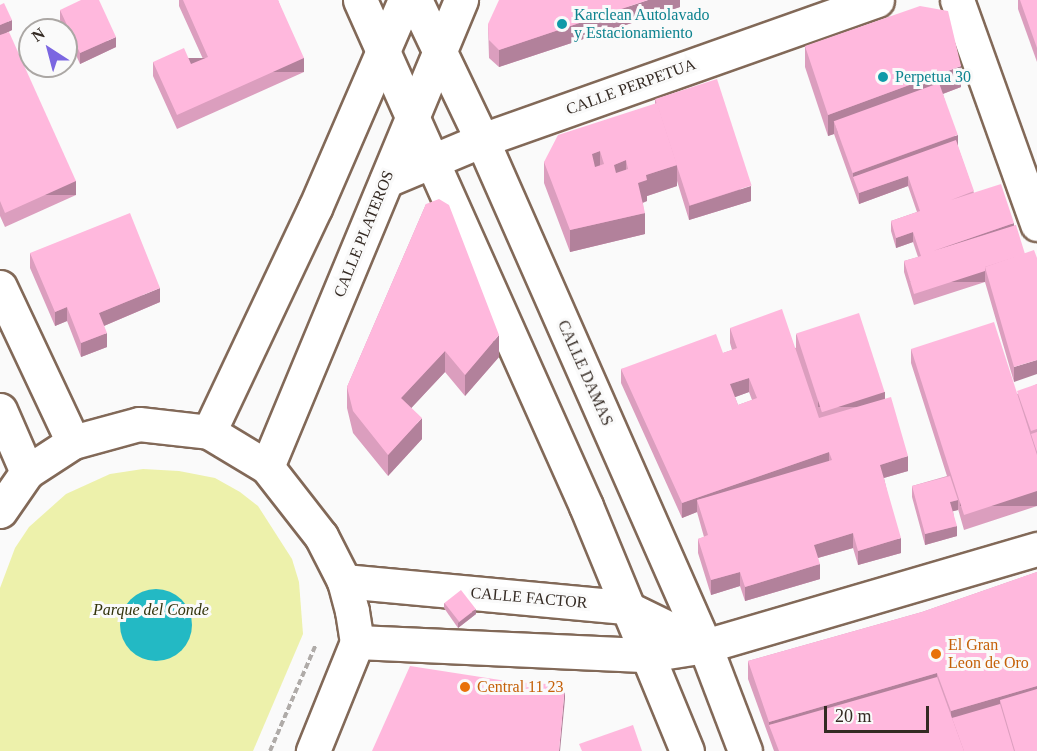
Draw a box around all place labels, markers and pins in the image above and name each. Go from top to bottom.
place label: Karclean Autolavado y Estacionamiento [574,5,710,43]
marker: Karclean Autolavado y Estacionamiento [555,17,569,31]
place label: Perpetua 30 [895,67,971,87]
marker: Perpetua 30 [876,70,890,84]
place label: El Gran Leon de Oro [948,635,1029,673]
marker: El Gran Leon de Oro [929,647,943,661]
place label: Central 11 23 [477,677,564,697]
marker: Central 11 23 [458,680,472,694]

